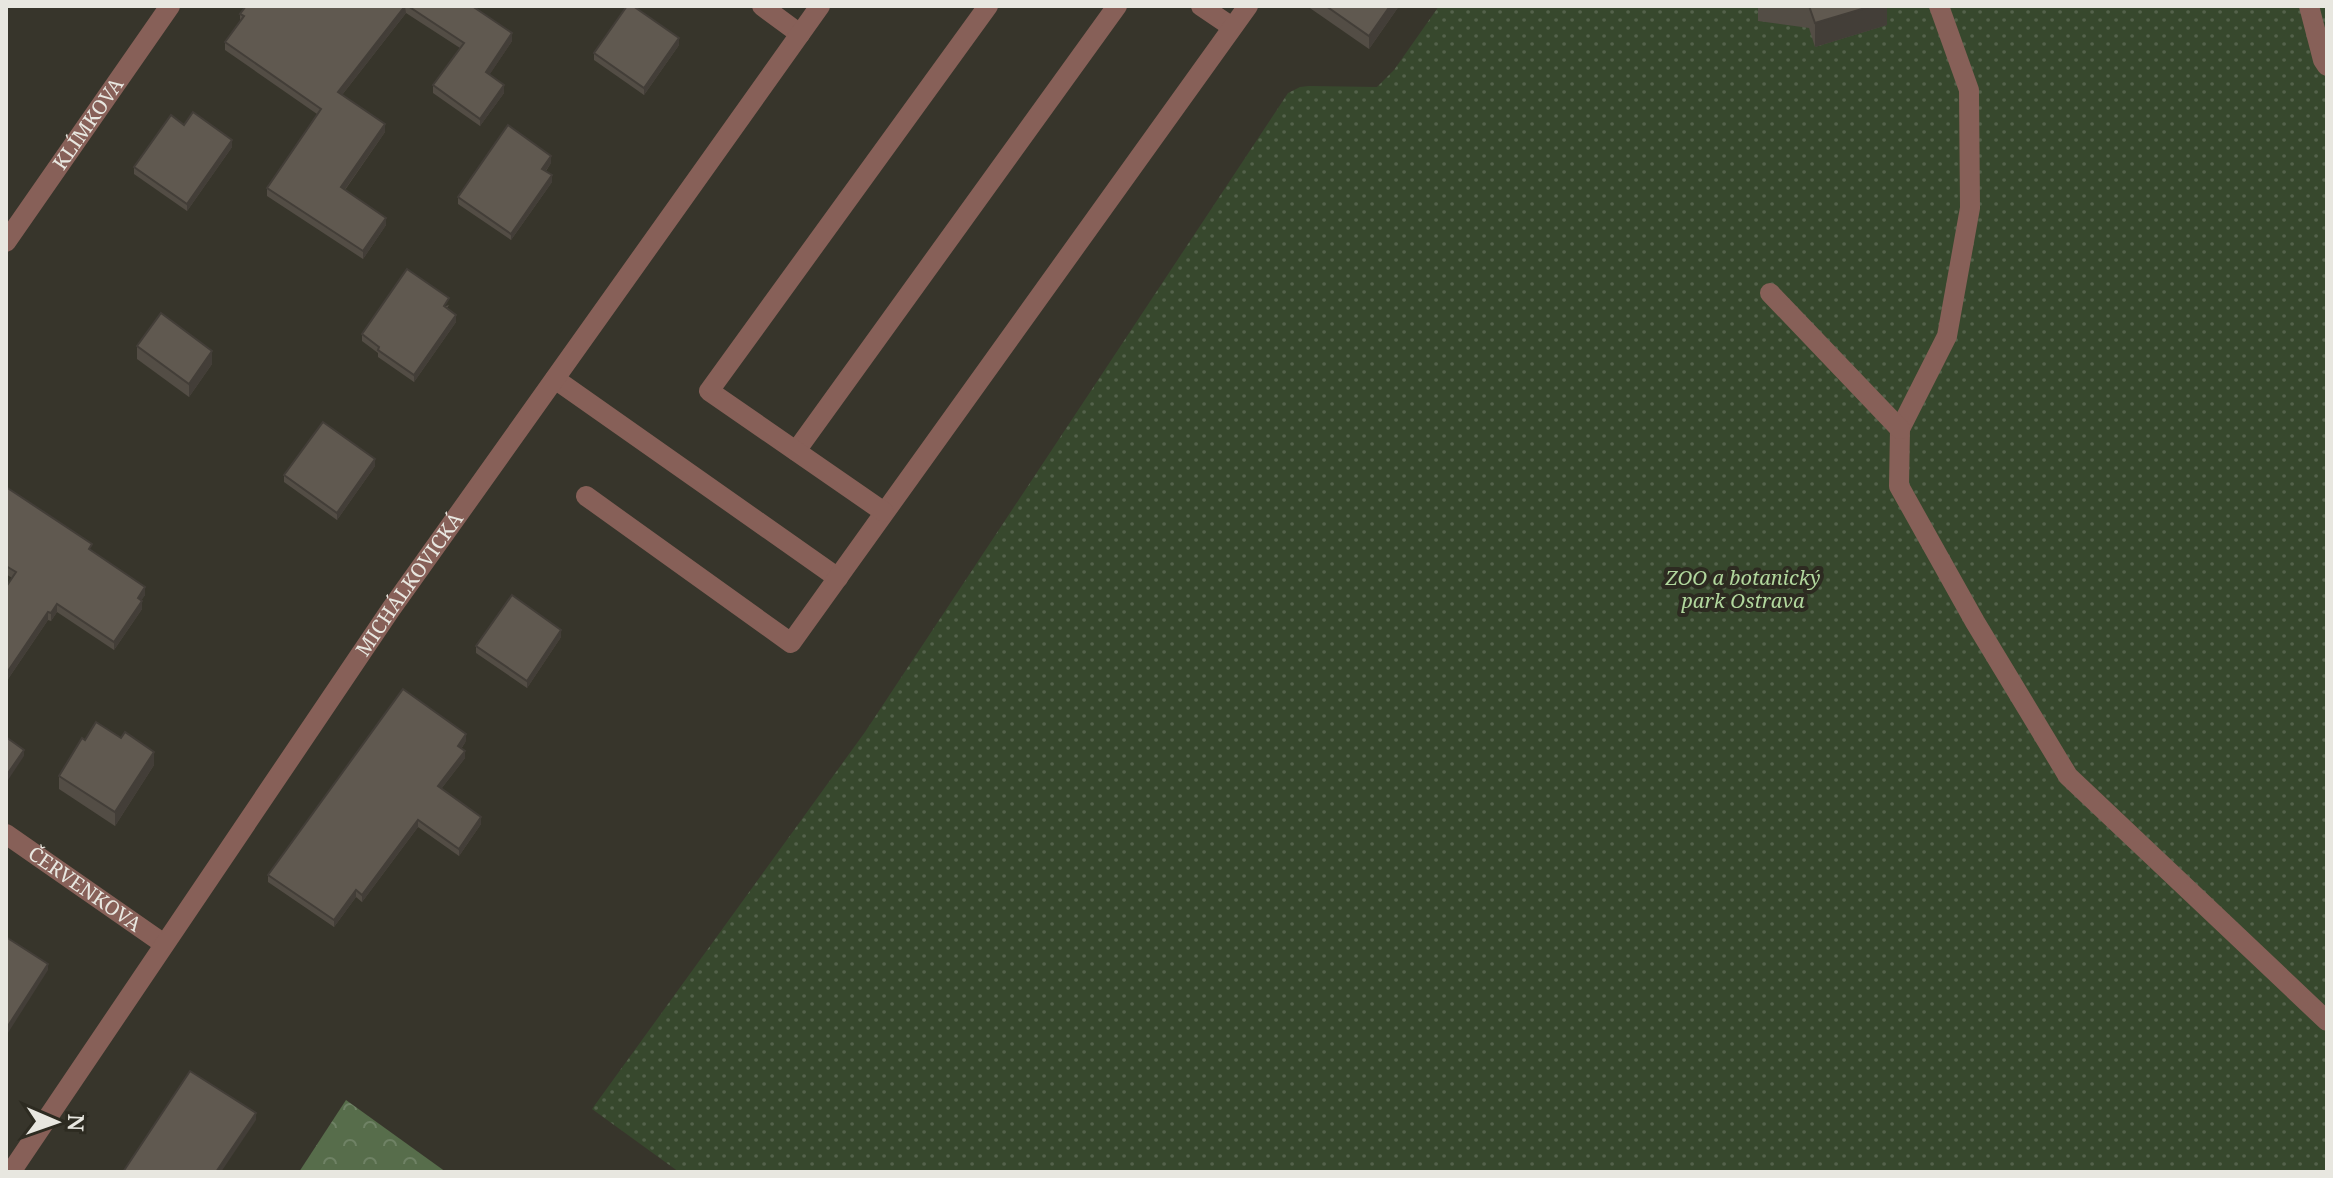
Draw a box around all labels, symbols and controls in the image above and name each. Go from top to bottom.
street label: KLÍMKOVA [46,71,130,175]
street label: MICHÁLKOVICKÁ [349,506,469,661]
park label: ZOO a botanický park Ostrava [1664,564,1821,614]
street label: ČERVENKOVA [23,839,148,938]
north arrow [16,1082,96,1162]
text: N [62,1114,92,1132]

